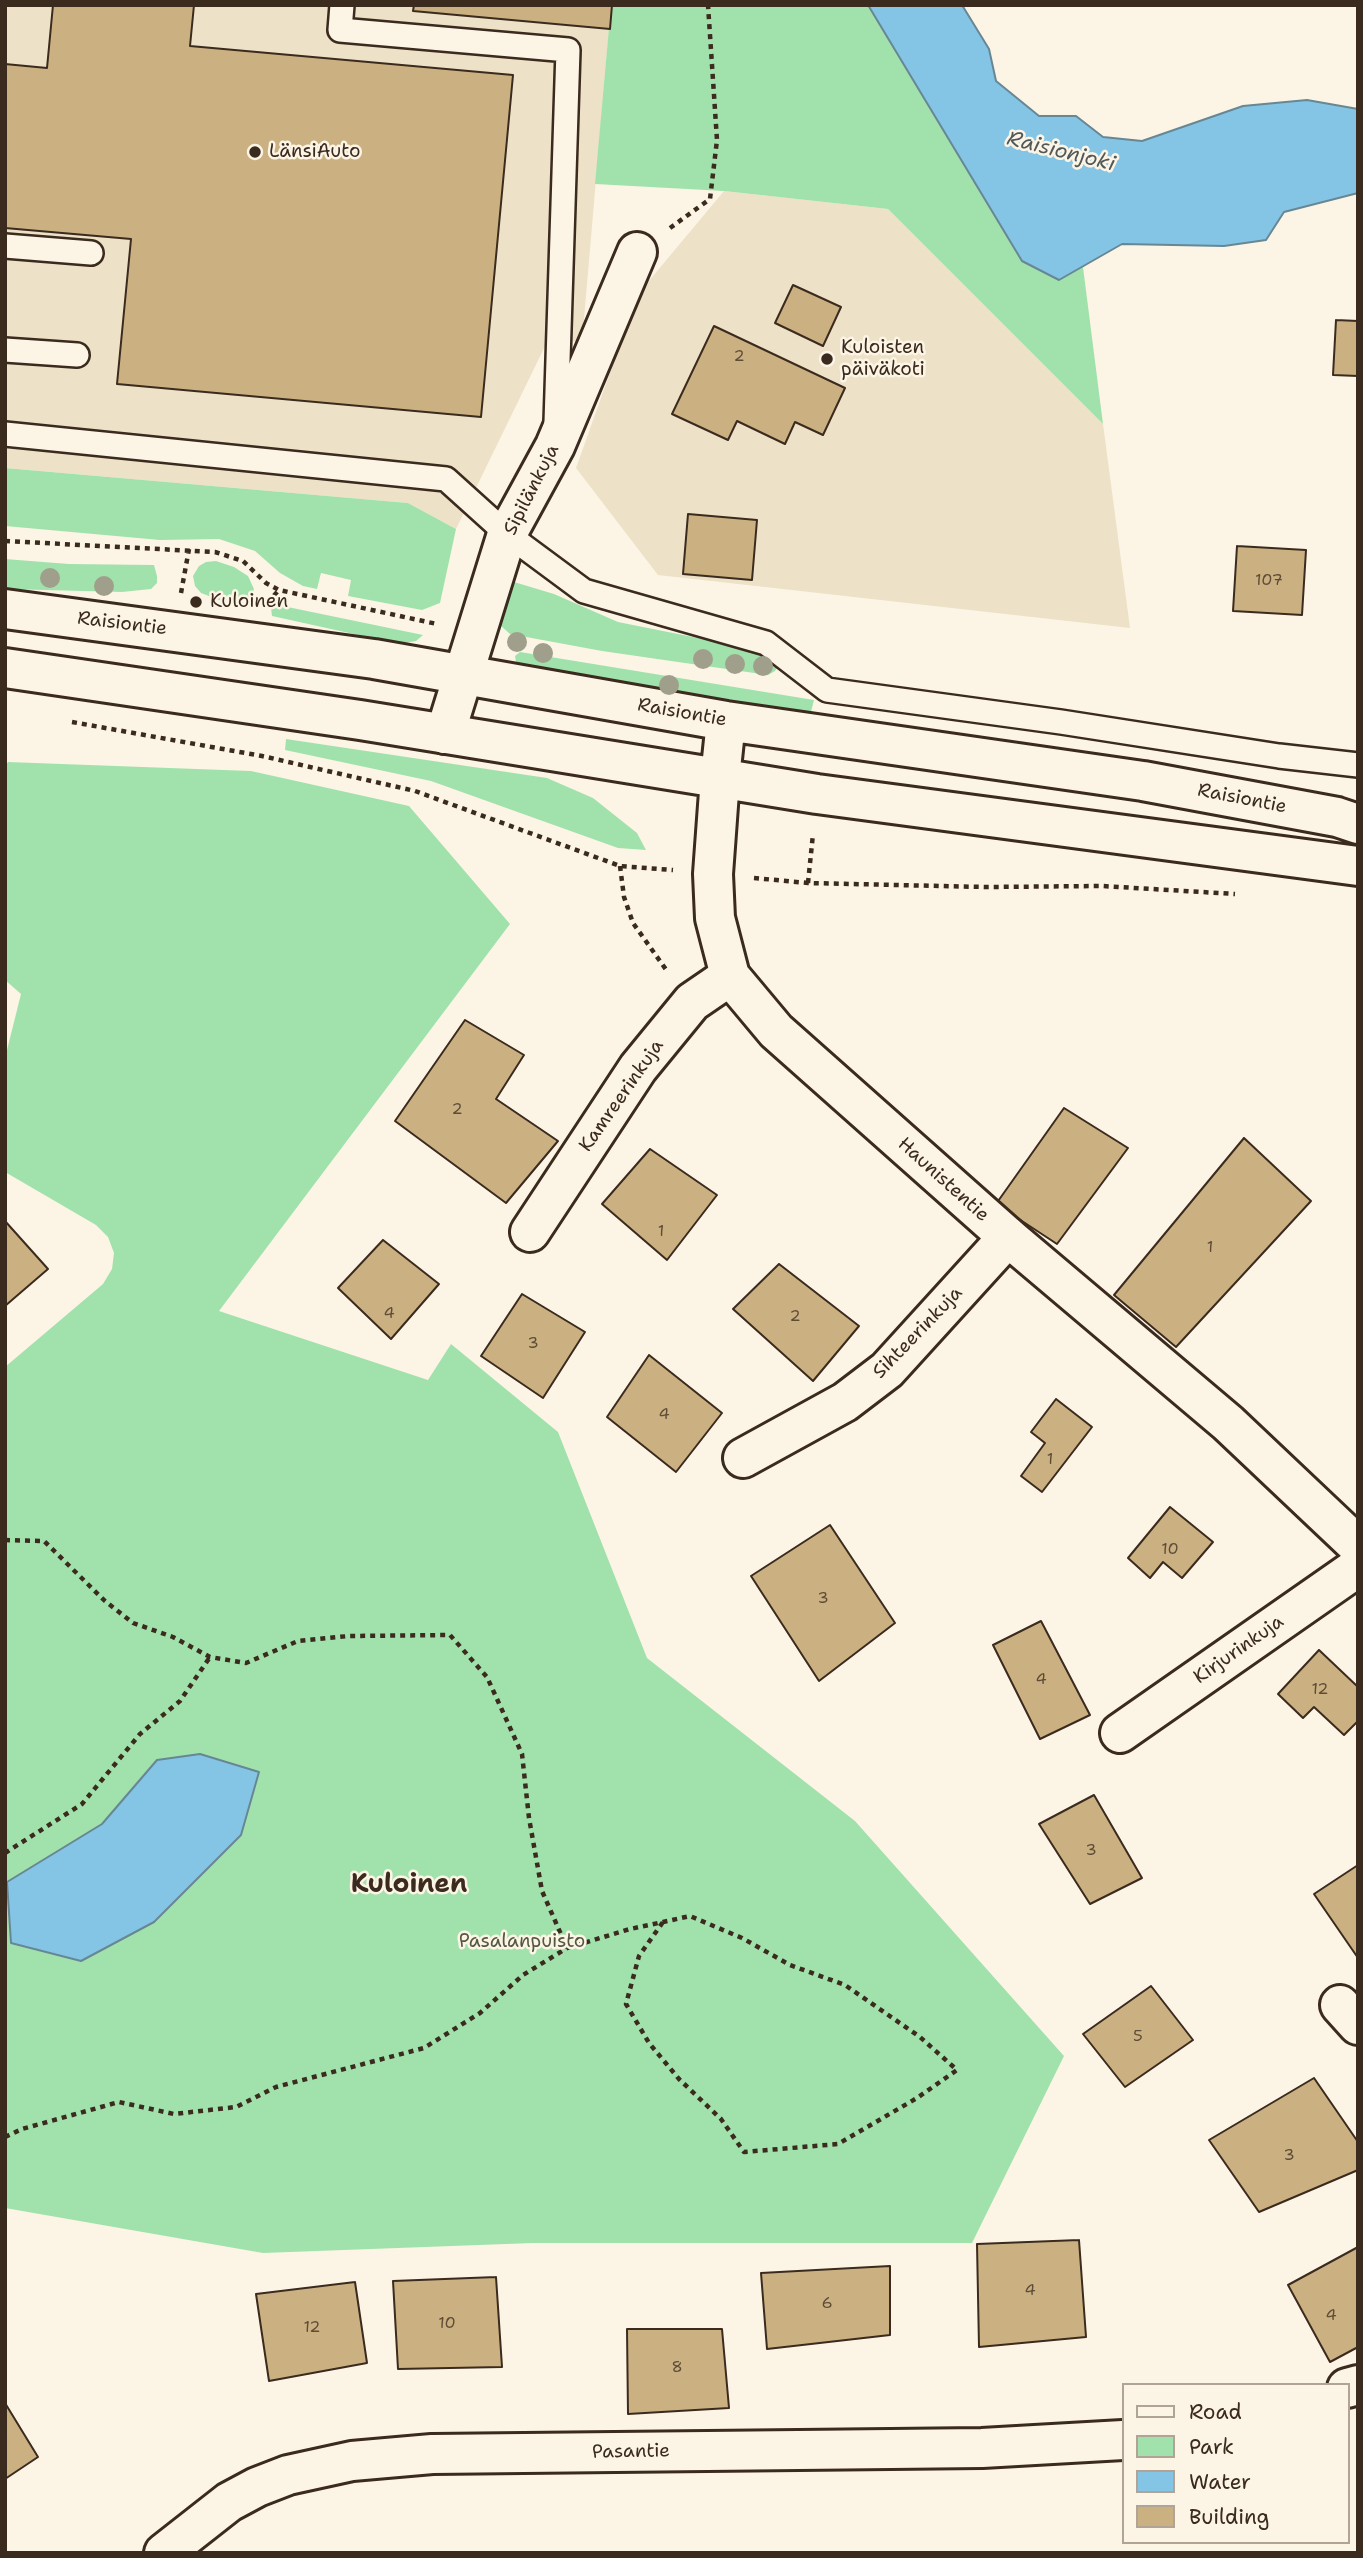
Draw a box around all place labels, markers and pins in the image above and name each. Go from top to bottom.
place label: LänsiAuto [269,141,360,163]
marker: LänsiAuto [247,144,263,160]
place label: Kuloisten päiväkoti [841,337,925,381]
marker: Kuloisten päiväkoti [819,351,835,367]
place label: Kuloinen [210,591,288,613]
marker: Kuloinen [188,594,204,610]

